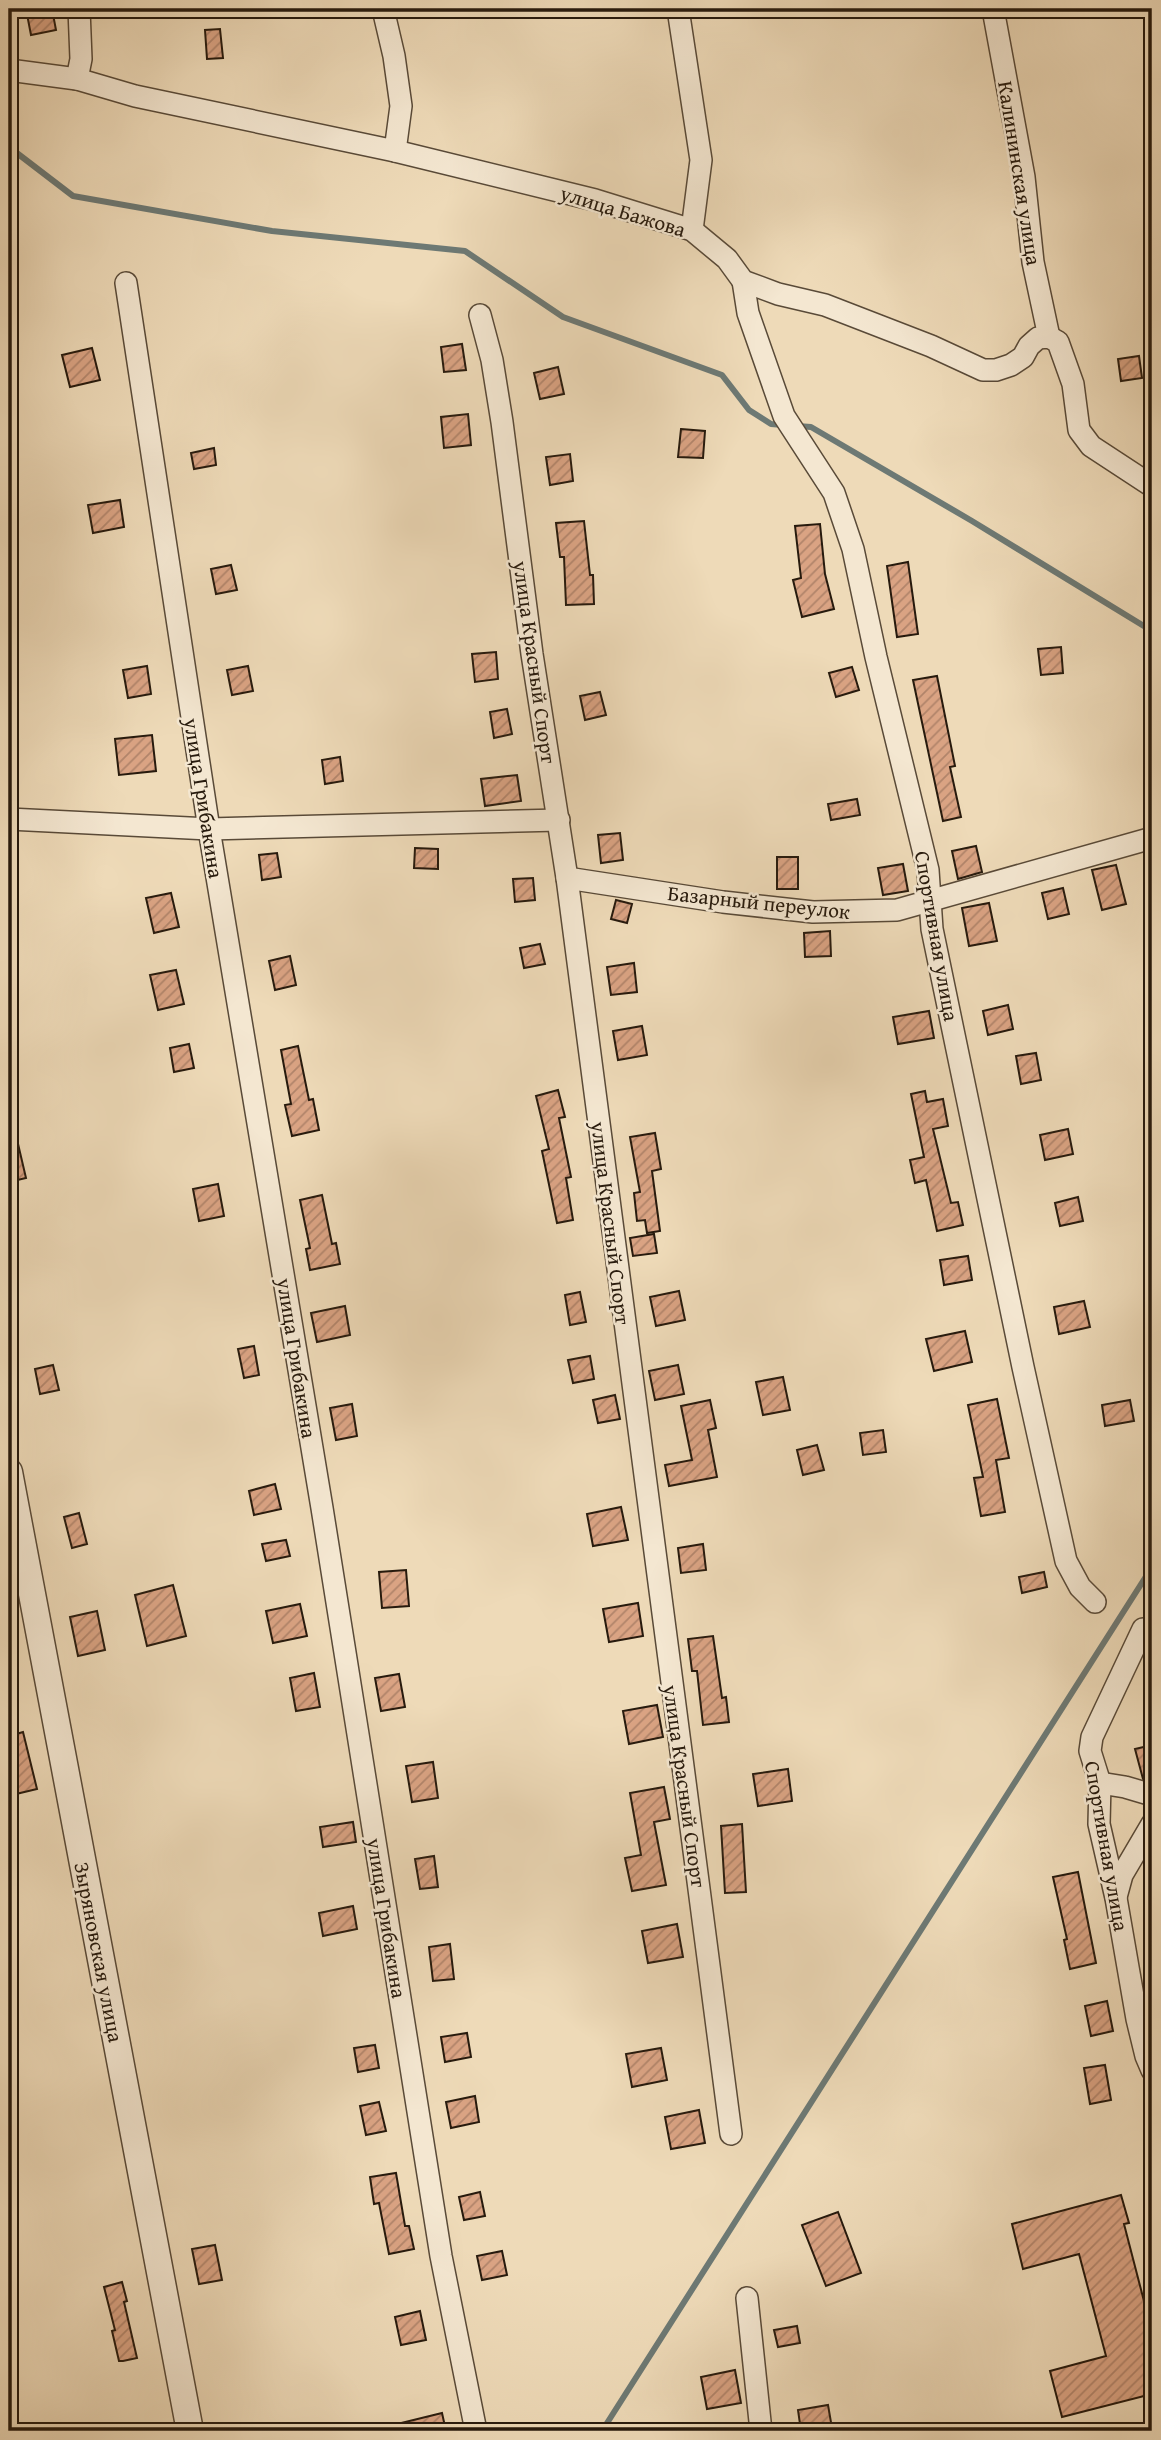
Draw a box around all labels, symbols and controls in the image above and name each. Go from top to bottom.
street label: Калининская улица [990,79,1050,267]
street label: улица Бажова [556,177,689,245]
street label: улица Красный Спорт [505,558,565,765]
street label: улица Грибакина [176,715,232,880]
street label: Спортивная улица [907,848,967,1024]
street label: Базарный переулок [666,877,852,927]
street label: улица Красный Спорт [583,1119,639,1326]
street label: улица Грибакина [269,1275,325,1440]
street label: улица Красный Спорт [655,1682,715,1889]
street label: Спортивная улица [1077,1758,1137,1934]
street label: улица Грибакина [359,1835,415,2000]
street label: Зыряновская улица [66,1859,132,2045]

